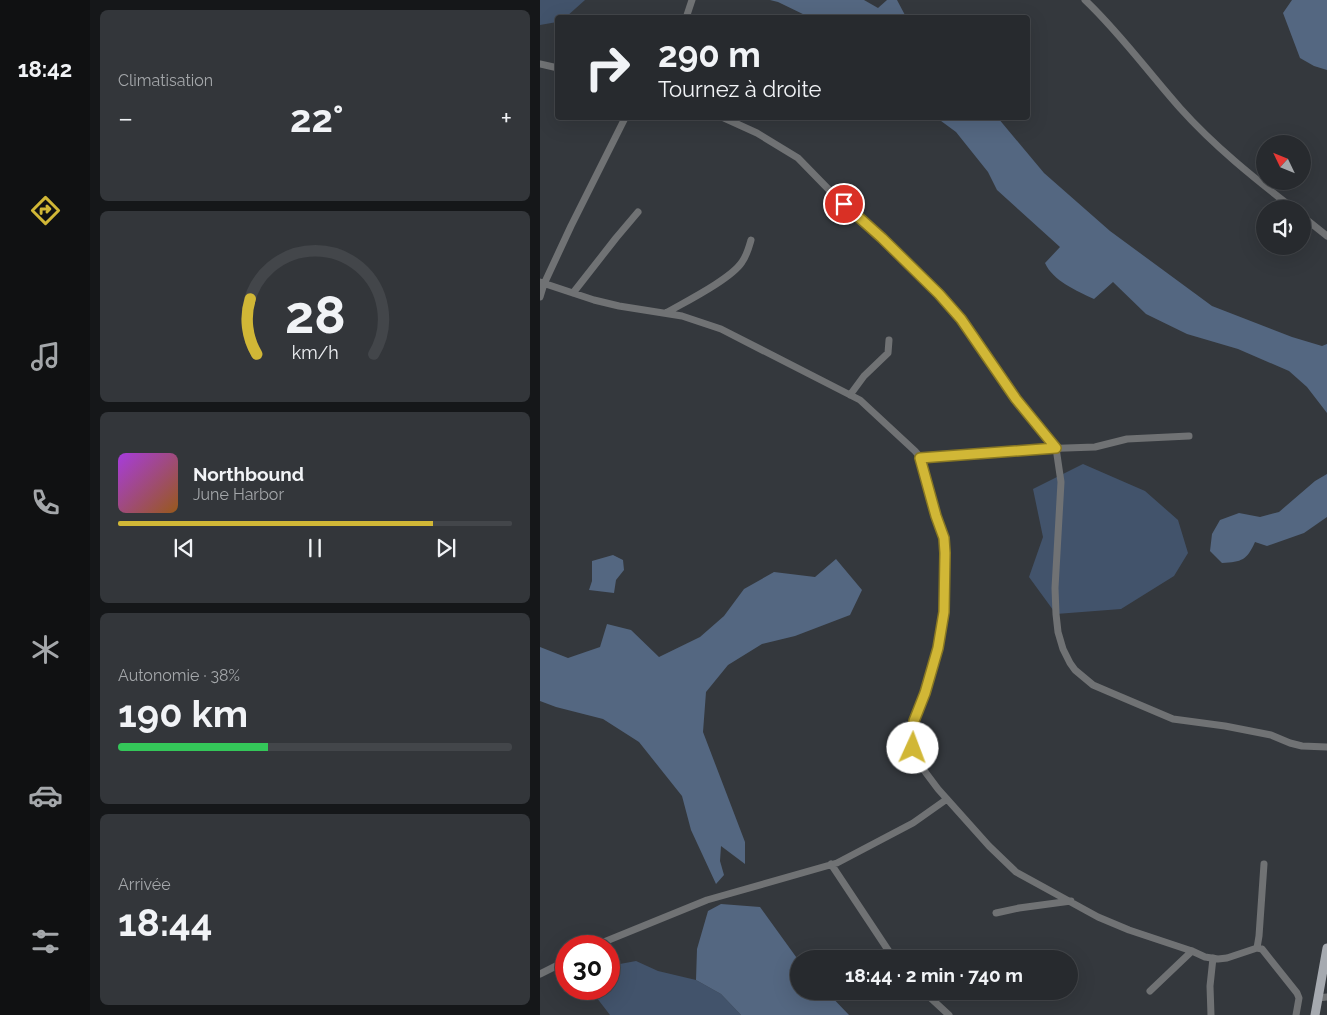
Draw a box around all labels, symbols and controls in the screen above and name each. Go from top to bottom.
text: 290 m [658,34,761,75]
icon: right [575,35,640,100]
text: 18:42 [18,56,72,82]
text: Climatisation [118,71,213,90]
text: Tournez à droite [658,76,822,102]
text: 22° [290,96,343,141]
text: − [118,102,133,135]
text: + [500,102,512,135]
north arrow [1256,135,1311,190]
map controls [1256,135,1311,255]
pin [823,183,865,225]
icon: arrive [830,190,858,218]
icon: directions [28,193,63,228]
button: sound [1256,200,1311,255]
text: 28 [285,284,345,345]
icon: music [28,339,63,374]
text: km/h [291,342,339,363]
text: Northbound [193,463,304,485]
icon: phone [28,485,63,520]
text: June Harbor [193,485,284,504]
icon: previous [170,534,198,562]
icon: pause [301,534,329,562]
icon: next [432,534,460,562]
icon: climate [28,632,63,667]
text: Autonomie · 38% [118,666,240,685]
text: 190 km [118,691,248,736]
position arrow [886,721,938,773]
icon: car [28,778,63,813]
text: Arrivée [118,875,171,894]
text: 18:44 [118,900,213,945]
icon: filters [28,924,63,959]
speed limit sign: 30 [555,935,620,1000]
text: 18:44 · 2 min · 740 m [845,964,1023,986]

